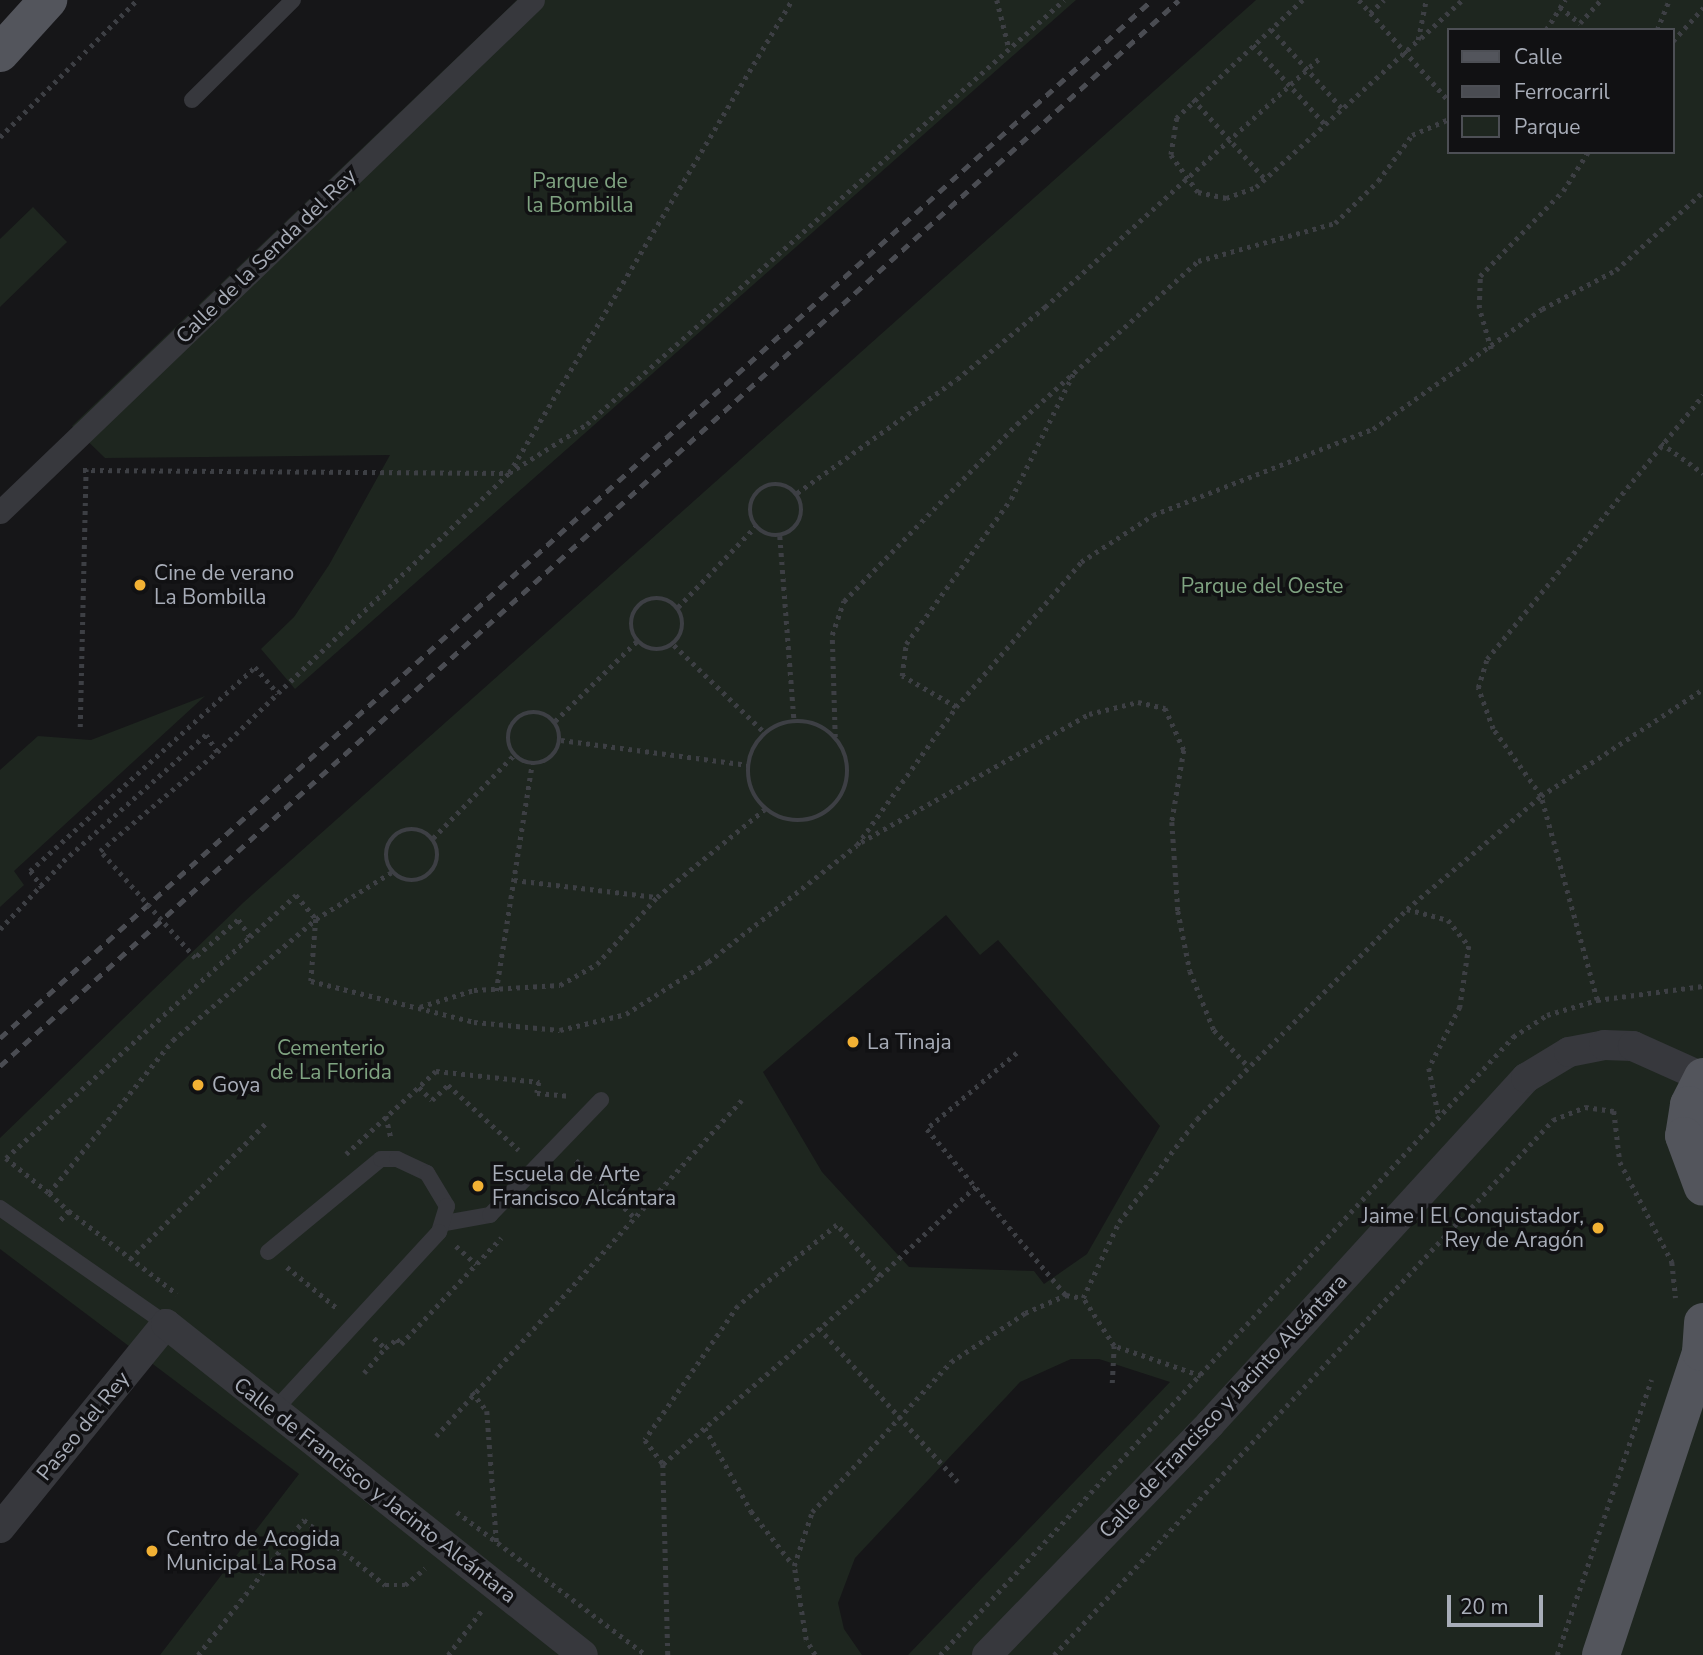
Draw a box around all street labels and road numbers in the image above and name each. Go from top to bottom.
street label: Calle de la Senda del Rey [171,163,361,349]
street label: Calle de Francisco y Jacinto Alcántara [1094,1269,1352,1543]
street label: Paseo del Rey [31,1366,135,1486]
street label: Calle de Francisco y Jacinto Alcántara [229,1372,521,1608]

